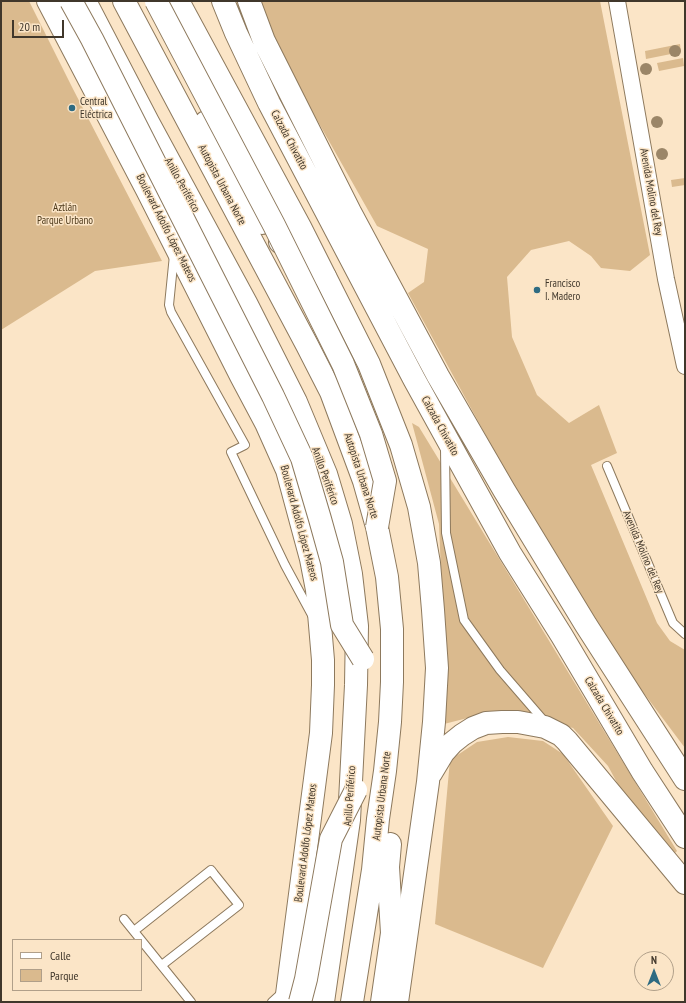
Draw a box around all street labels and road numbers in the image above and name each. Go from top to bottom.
street label: Calzada Chivatito [268,108,310,172]
street label: Autopista Urbana Norte [195,143,249,227]
street label: Avenida Molino del Rey [637,147,665,237]
street label: Anillo Periférico [162,155,202,215]
street label: Boulevard Adolfo López Mateos [133,172,199,284]
street label: Calzada Chivatito [418,394,462,458]
street label: Autopista Urbana Norte [341,432,381,520]
street label: Anillo Periférico [308,445,342,507]
street label: Boulevard Adolfo López Mateos [277,464,321,582]
street label: Avenida Molino del Rey [620,509,666,595]
street label: Calzada Chivatito [581,674,627,738]
street label: Autopista Urbana Norte [370,751,394,841]
street label: Anillo Periférico [341,765,359,827]
street label: Boulevard Adolfo López Mateos [292,783,320,903]

